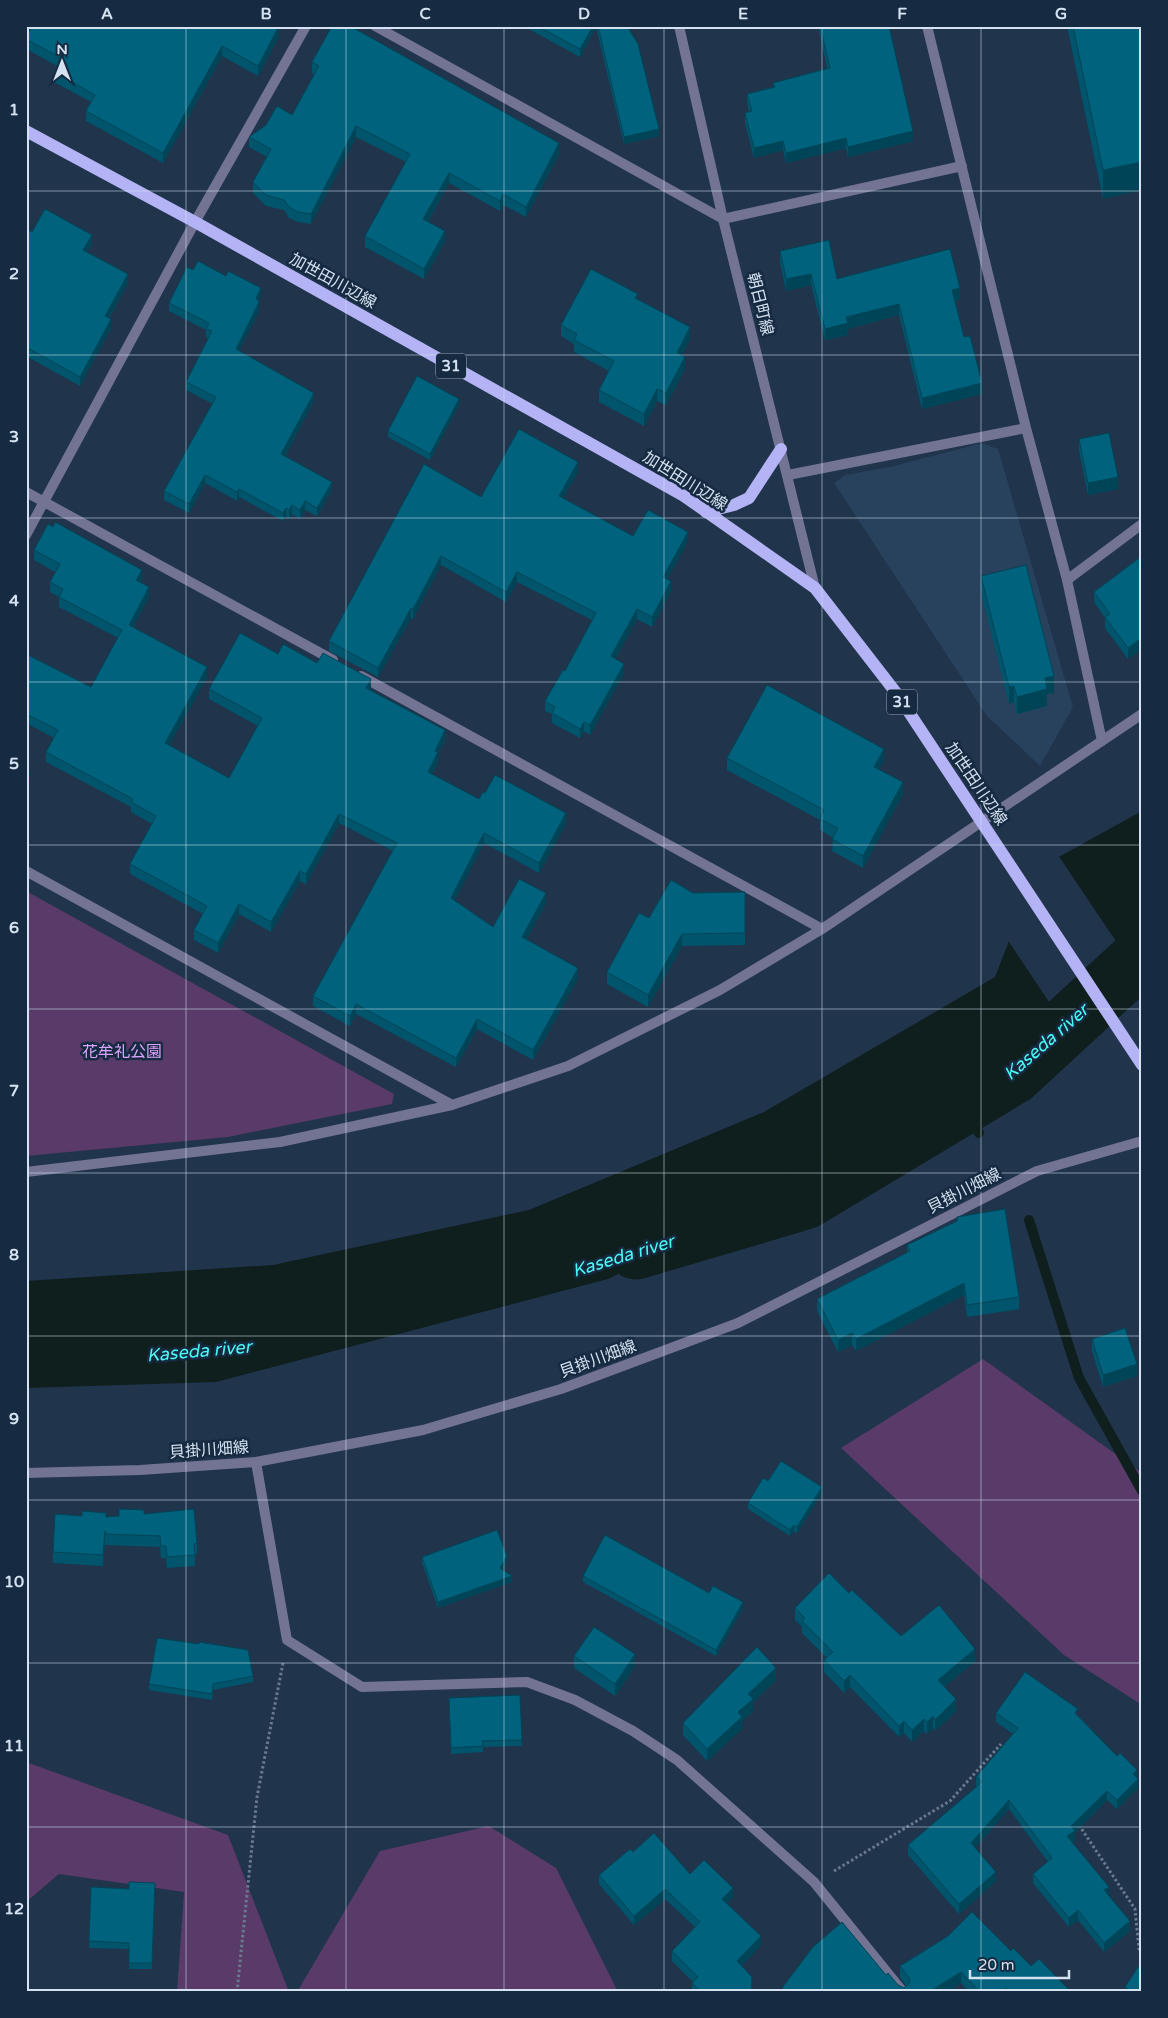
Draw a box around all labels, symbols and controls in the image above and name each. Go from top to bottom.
text: A [101,4,113,24]
text: B [260,4,272,24]
text: C [419,4,431,24]
text: D [578,4,590,24]
text: E [738,4,748,24]
text: F [897,4,907,24]
text: G [1055,4,1067,24]
north arrow [38,38,88,88]
text: N [56,41,68,58]
text: 1 [9,100,19,120]
street label: 加世田川辺線 [286,249,380,313]
text: 2 [9,264,19,284]
street label: 朝日町線 [743,271,777,337]
road number: 31 [436,354,466,378]
text: 3 [9,427,19,447]
street label: 加世田川辺線 [639,447,731,515]
text: 4 [9,591,19,611]
road number: 31 [887,690,917,714]
street label: 加世田川辺線 [941,739,1011,829]
text: 5 [9,754,19,774]
text: 6 [9,918,19,938]
water label: Kaseda river [999,998,1094,1085]
park label: 花牟礼公園 [82,1042,162,1062]
text: 7 [9,1081,19,1101]
street label: 貝掛川畑線 [924,1164,1004,1218]
water label: Kaseda river [570,1230,678,1282]
text: 8 [9,1245,19,1265]
water label: Kaseda river [146,1335,254,1367]
street label: 貝掛川畑線 [557,1336,639,1382]
text: 9 [9,1409,19,1429]
street label: 貝掛川畑線 [168,1437,250,1463]
text: 10 [4,1572,24,1592]
text: 11 [4,1736,24,1756]
text: 12 [4,1899,24,1919]
scale bar [970,1948,1069,1980]
text: 20 m [978,1956,1015,1974]

